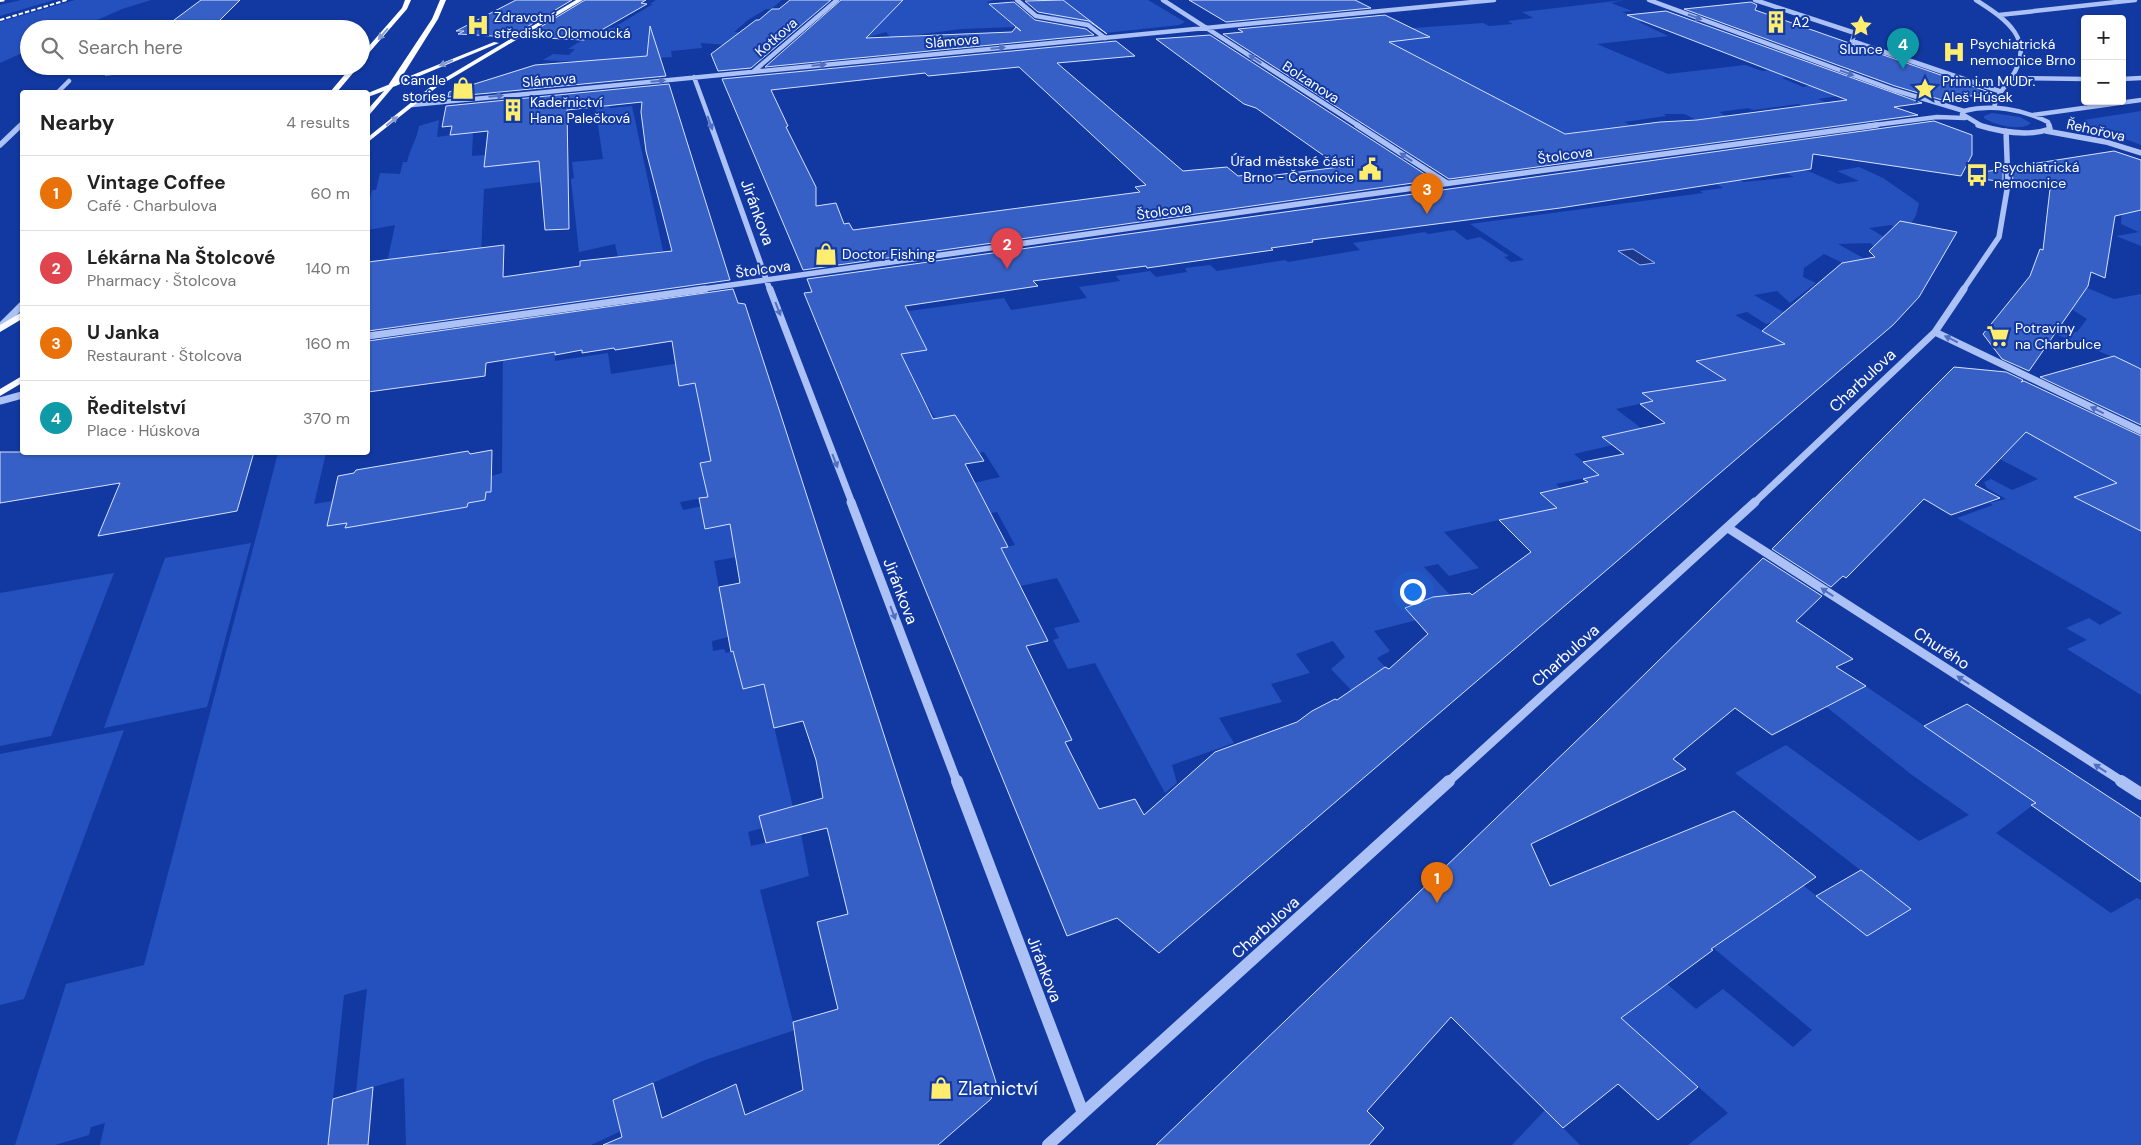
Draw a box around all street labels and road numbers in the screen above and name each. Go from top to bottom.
street label: Kotkova [751,14,801,60]
street label: Slámova [924,30,980,52]
street label: Bolzanova [1279,57,1343,107]
street label: Slámova [521,69,577,91]
street label: Řehořova [2065,115,2127,145]
street label: Štolcova [1536,142,1594,168]
street label: Jiránkova [736,176,779,248]
street label: Štolcova [1135,198,1193,224]
street label: Štolcova [734,256,792,282]
street label: Charbulova [1825,344,1900,417]
street label: Jiránkova [878,555,923,627]
street label: Charbulova [1527,620,1604,691]
street label: Churého [1909,622,1974,674]
street label: Charbulova [1227,892,1304,963]
street label: Jiránkova [1022,933,1067,1005]

